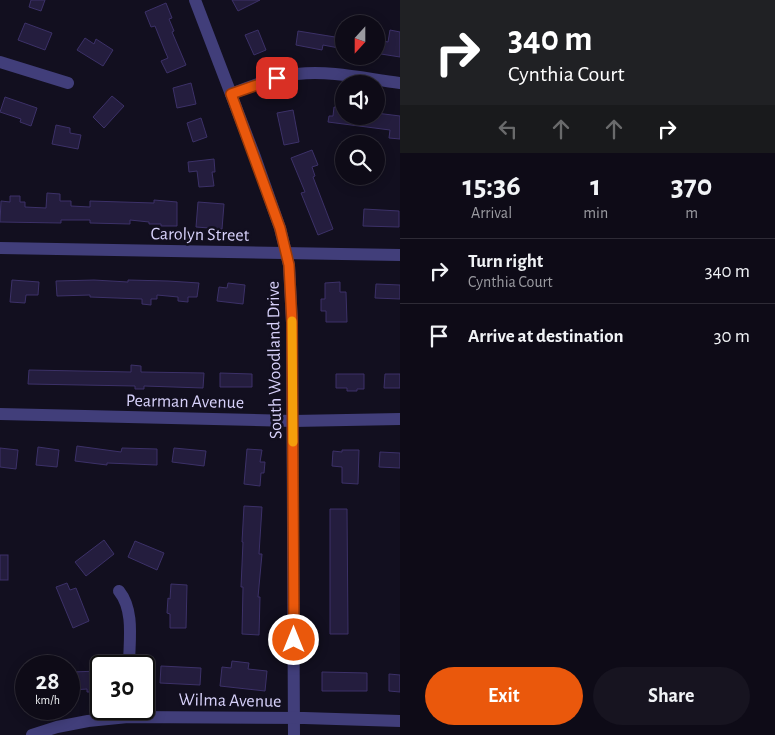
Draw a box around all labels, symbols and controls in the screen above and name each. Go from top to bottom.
north arrow [335,15,385,65]
map controls [335,15,385,185]
icon: right [425,20,490,85]
text: 340 m [508,22,592,57]
pin [256,57,298,99]
text: Cynthia Court [508,63,624,85]
icon: arrive [263,64,291,92]
button: sound [335,75,385,125]
icon: left [494,115,522,143]
icon: ahead [547,115,575,143]
icon: ahead [600,115,628,143]
icon: right [653,115,681,143]
button: search [335,135,385,185]
text: 15:36 [463,171,521,201]
text: 1 [590,171,601,201]
text: 370 [671,171,712,201]
text: Arrival [471,205,512,221]
text: min [583,205,608,221]
text: m [685,205,698,221]
street label: Carolyn Street [150,225,250,245]
text: Turn right [468,252,543,271]
icon: right [425,257,453,285]
text: 340 m [705,262,750,281]
text: Cynthia Court [468,274,553,290]
street label: South Woodland Drive [265,281,285,439]
icon: arrive [425,322,453,350]
text: Arrive at destination [468,327,624,346]
text: 30 m [714,327,750,346]
street label: Pearman Avenue [126,392,244,412]
position arrow [267,613,319,665]
speed limit sign: 30 [90,655,155,720]
button: Exit [425,667,583,725]
button: Share [593,667,750,725]
text: 28 [35,669,60,694]
street label: Wilma Avenue [178,691,282,711]
text: km/h [35,694,60,706]

